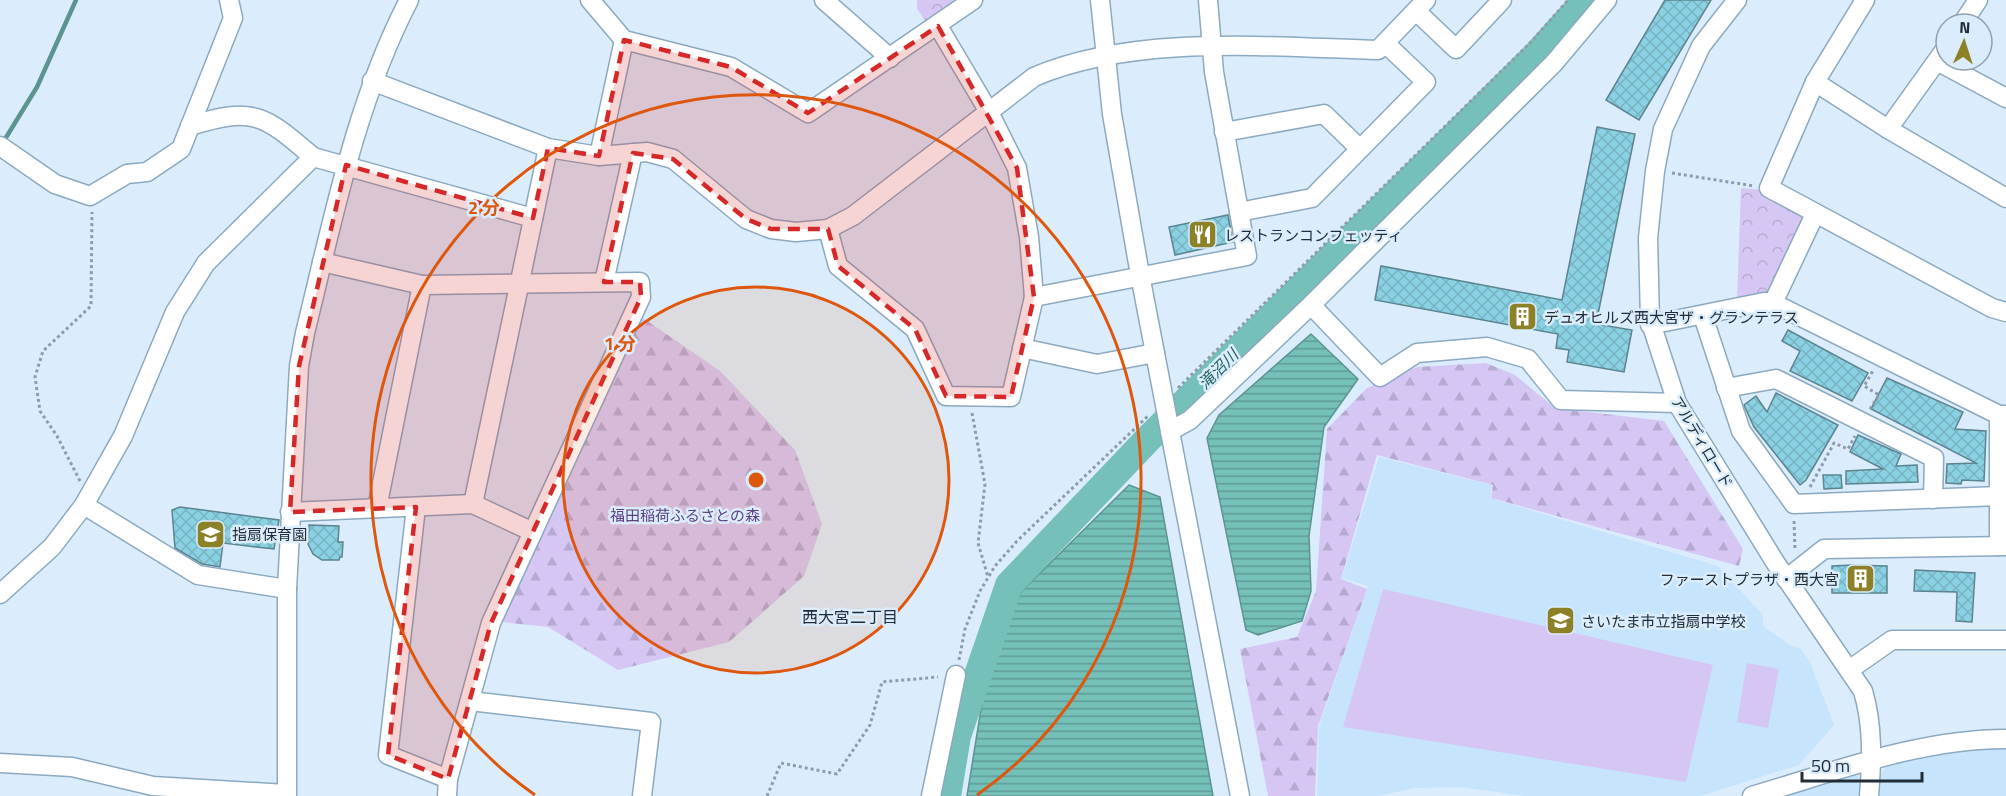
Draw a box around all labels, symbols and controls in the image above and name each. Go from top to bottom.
north arrow [1934,12,1994,72]
text: N [1959,15,1971,39]
text: 2 分 [468,194,500,221]
restaurant icon: レストランコンフェッティ [1187,219,1219,251]
place label: レストランコンフェッティ [1224,224,1403,247]
building icon: デュオヒルズ西大宮ザ・グランテラス [1507,301,1539,333]
place label: デュオヒルズ西大宮ザ・グランテラス [1544,306,1799,329]
text: 1 分 [604,330,636,357]
water label: 滝沼川 [1193,342,1245,394]
street label: アルディロード [1665,392,1739,492]
centre of rings [746,470,766,490]
park label: 福田稲荷ふるさとの森 [610,504,760,527]
school or university icon: 指扇保育園 [195,518,227,550]
place label: 指扇保育園 [232,523,307,546]
building icon: ファーストプラザ・西大宮 [1844,563,1876,595]
place label: ファーストプラザ・西大宮 [1660,568,1839,591]
district label: 西大宮二丁目 [802,605,898,629]
school or university icon: さいたま市立指扇中学校 [1544,605,1576,637]
place label: さいたま市立指扇中学校 [1581,610,1746,633]
scale bar [1802,745,1922,783]
text: 50 m [1811,752,1850,779]

